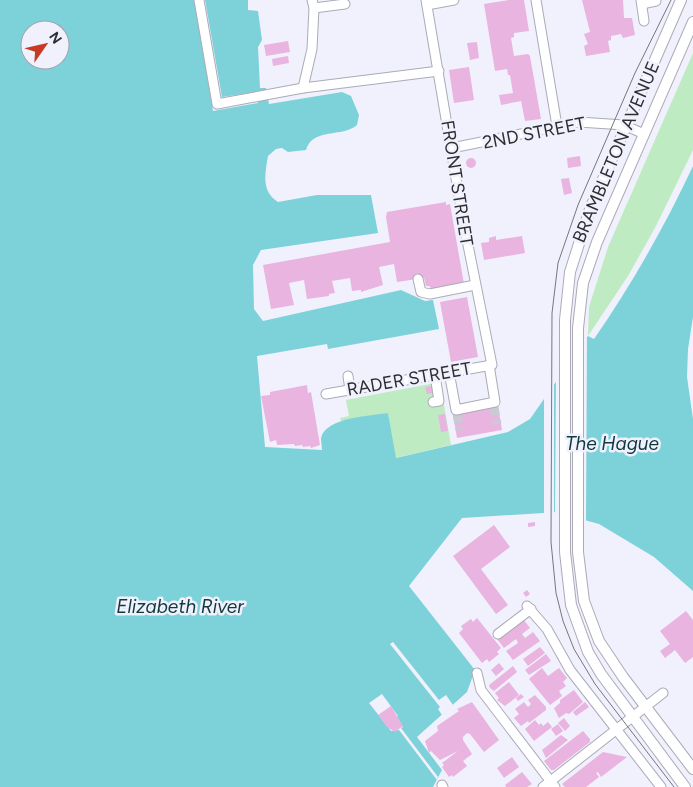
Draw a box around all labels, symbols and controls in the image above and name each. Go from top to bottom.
north arrow [20,20,70,70]
text: N [45,29,65,47]
street label: BRAMBLETON AVENUE [568,58,664,246]
street label: 2ND STREET [481,112,587,154]
street label: FRONT STREET [436,119,478,247]
street label: RADER STREET [345,357,473,401]
water label: The Hague [565,432,659,455]
water label: Elizabeth River [116,595,244,618]

